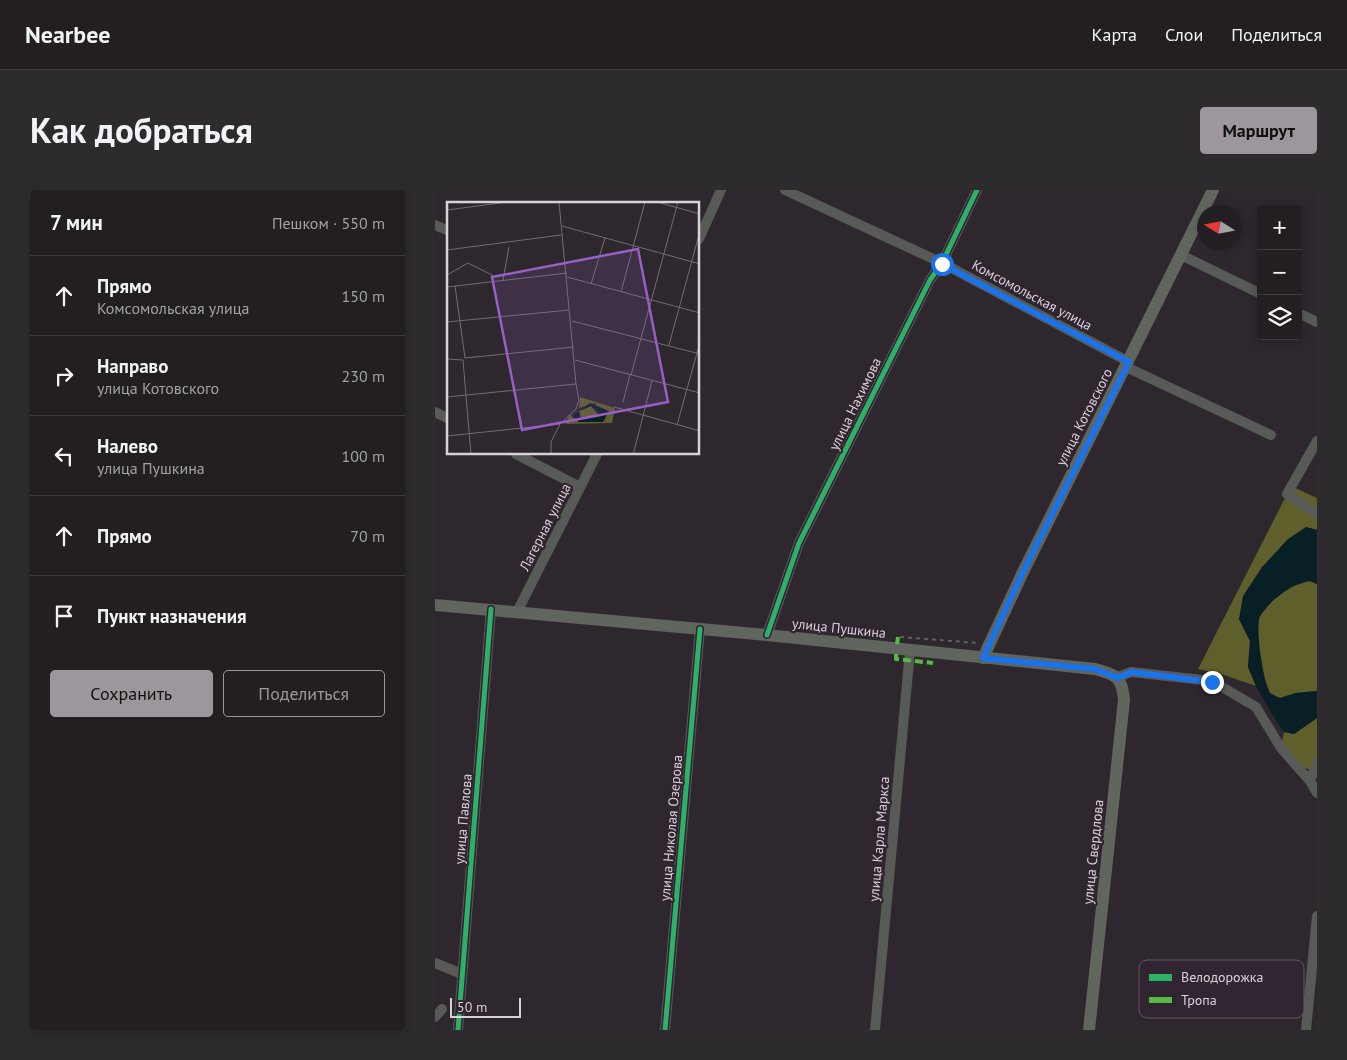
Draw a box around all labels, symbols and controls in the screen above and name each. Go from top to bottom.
text: Nearbee [25,19,110,50]
text: Карта [1092,23,1137,46]
text: Слои [1165,23,1203,46]
text: Поделиться [1231,23,1322,46]
text: Как добраться [30,107,253,153]
button: Маршрут [1200,107,1317,154]
inset map [447,202,700,455]
north arrow [1197,205,1242,250]
map controls [1257,205,1302,340]
button: + [1257,205,1302,250]
text: 7 мин [50,209,103,236]
text: Пешком · 550 m [272,213,385,233]
button: − [1257,250,1302,295]
route start [931,253,954,276]
street label: Комсомольская улица [969,256,1095,334]
text: Прямо [97,274,152,298]
icon: ahead [50,282,78,310]
text: 150 m [342,286,385,306]
button: layers [1257,295,1302,340]
text: Комсомольская улица [97,298,250,318]
text: Направо [97,354,168,378]
street label: улица Нахимова [825,355,885,453]
icon: right [50,362,78,390]
street label: улица Котовского [1052,365,1116,469]
text: 230 m [342,366,385,386]
text: улица Котовского [97,378,219,398]
text: Налево [97,434,158,458]
icon: left [50,442,78,470]
text: 100 m [342,446,385,466]
text: улица Пушкина [97,458,205,478]
street label: Лагерная улица [515,480,575,575]
icon: ahead [50,522,78,550]
text: Прямо [97,524,152,548]
text: 70 m [350,526,385,546]
icon: arrive [50,602,78,630]
text: Пункт назначения [97,604,247,628]
street label: улица Пушкина [791,614,887,642]
button: Сохранить [50,670,213,717]
button: Поделиться [223,670,385,717]
route end [1201,671,1224,694]
street label: улица Николая Озерова [656,754,686,902]
street label: улица Павлова [450,773,476,865]
street label: улица Карла Маркса [865,776,893,902]
street label: улица Свердлова [1079,799,1107,905]
legend [1139,960,1304,1018]
text: Велодорожка [1181,968,1263,986]
text: Тропа [1181,991,1217,1009]
scale bar [450,995,521,1018]
text: 50 m [457,998,487,1016]

